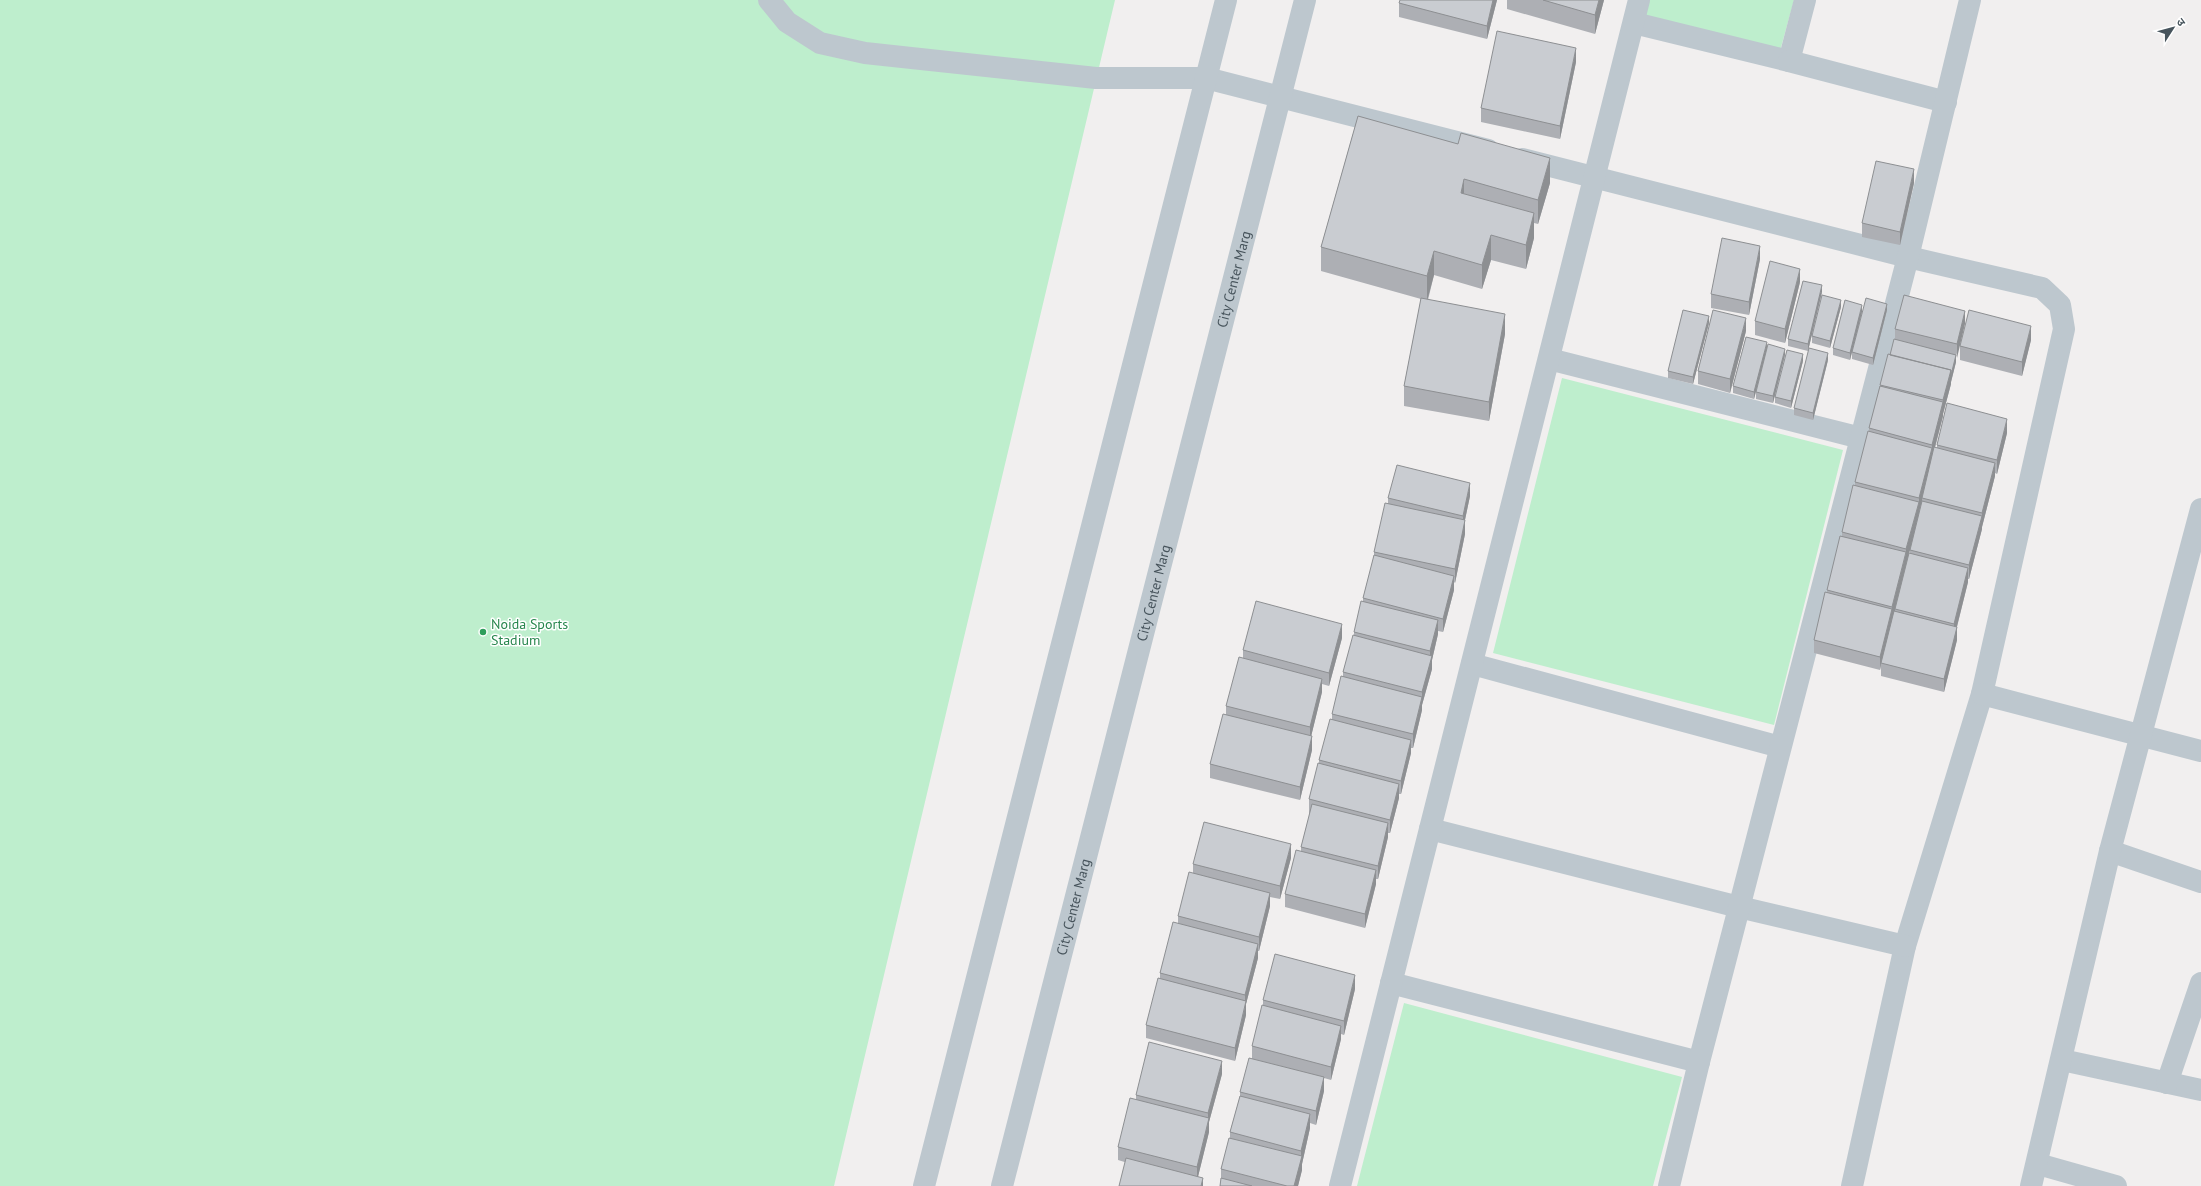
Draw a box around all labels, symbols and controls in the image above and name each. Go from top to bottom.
north arrow [2153,8,2193,48]
text: उ [2174,15,2189,29]
street label: City Center Marg [1213,229,1255,329]
street label: City Center Marg [1132,543,1174,643]
place label: Noida Sports Stadium [491,615,568,649]
marker: Noida Sports Stadium [478,627,488,637]
street label: City Center Marg [1052,857,1094,957]

